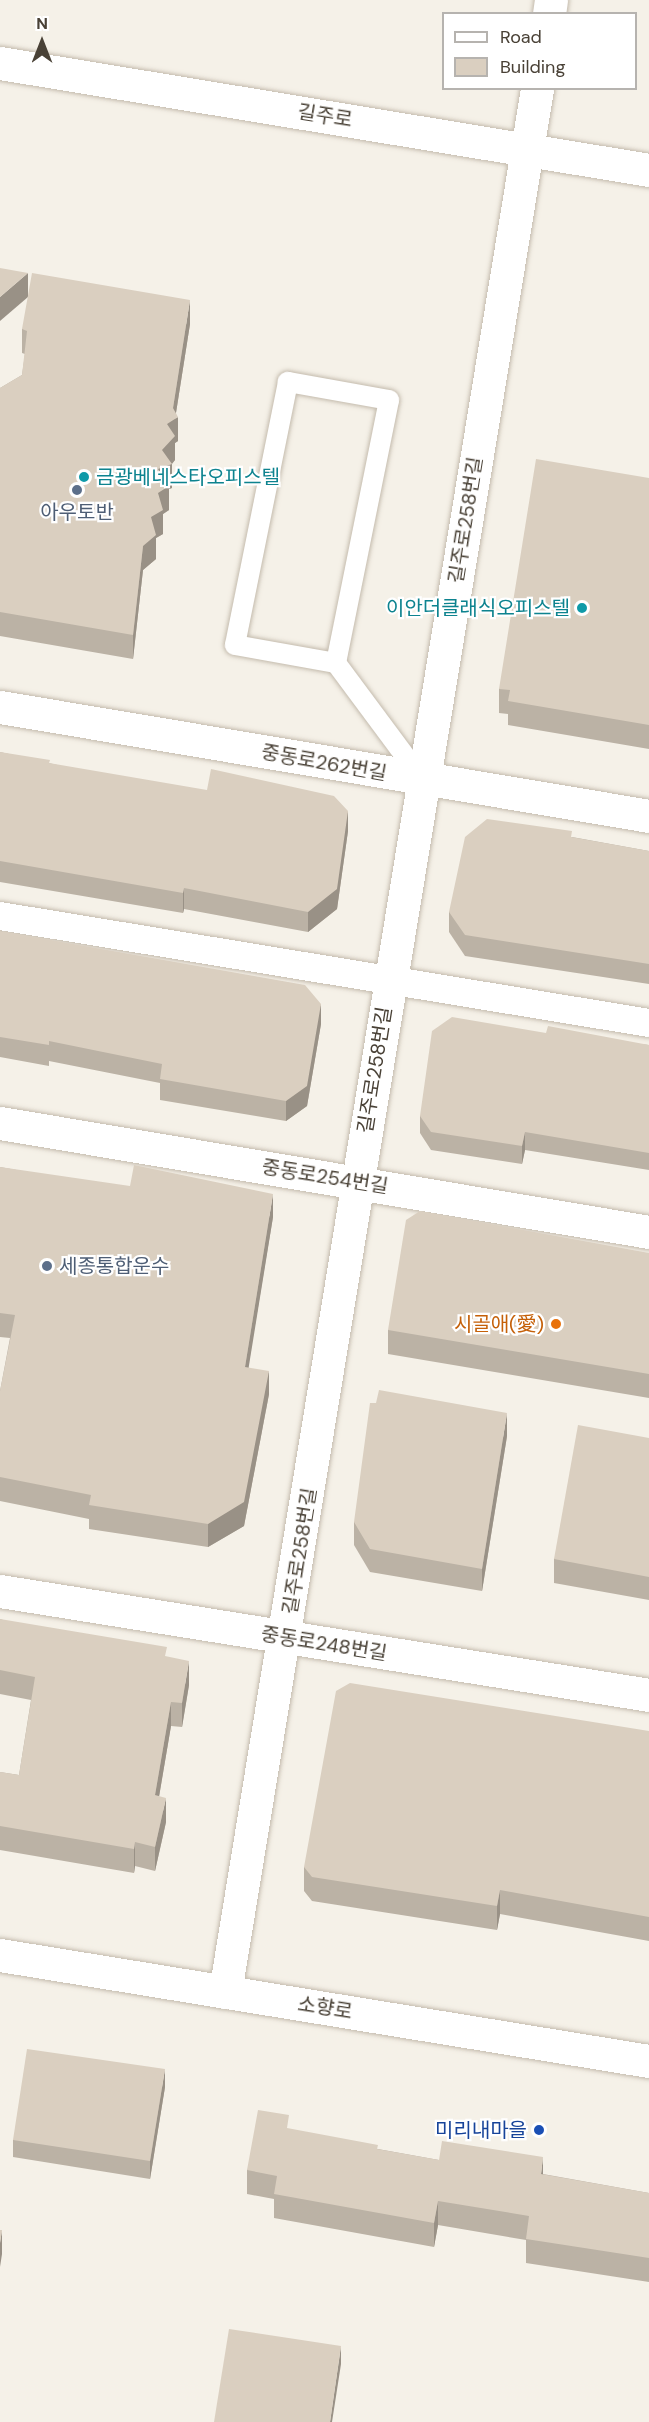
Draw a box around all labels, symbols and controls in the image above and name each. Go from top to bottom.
north arrow [12,12,72,72]
legend [442,12,637,90]
text: N [36,13,48,34]
text: Road [500,25,542,49]
text: Building [500,55,565,79]
street label: 길주로 [296,100,354,132]
street label: 길주로258번길 [444,455,488,585]
place label: 금광베네스타오피스텔 [96,465,280,489]
marker: 금광베네스타오피스텔 [77,470,91,484]
marker: 아우토반 [70,483,84,497]
place label: 아우토반 [40,500,114,524]
place label: 이안더클래식오피스텔 [386,596,570,620]
marker: 이안더클래식오피스텔 [575,601,589,615]
street label: 중동로262번길 [259,740,389,786]
street label: 길주로258번길 [353,1005,397,1135]
street label: 중동로254번길 [260,1155,390,1199]
place label: 세종통합운수 [59,1254,169,1278]
marker: 세종통합운수 [40,1259,54,1273]
place label: 시골애(愛) [454,1312,544,1336]
marker: 시골애(愛) [549,1317,563,1331]
street label: 길주로258번길 [278,1486,322,1616]
street label: 중동로248번길 [259,1622,389,1666]
street label: 소향로 [296,1992,354,2024]
place label: 미리내마을 [435,2118,527,2142]
marker: 미리내마을 [532,2123,546,2137]

